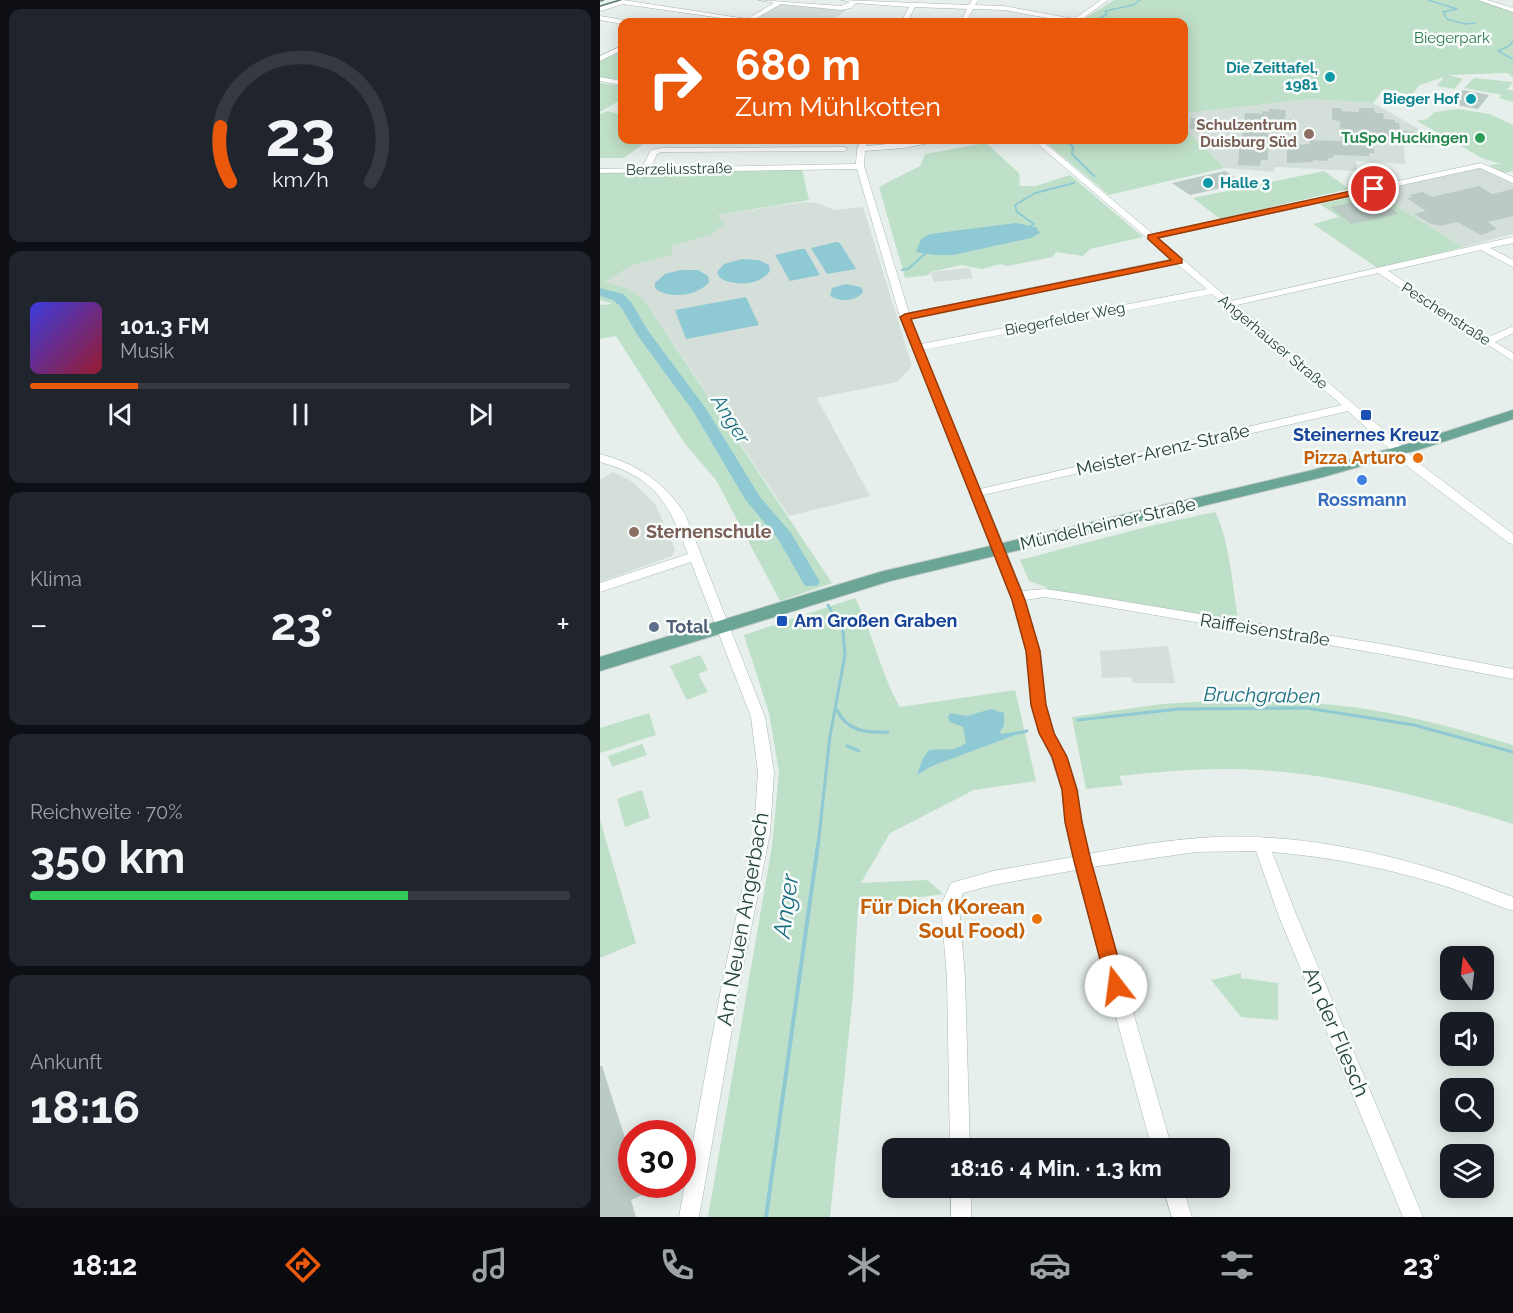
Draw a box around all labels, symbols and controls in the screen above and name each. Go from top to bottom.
park label: Biegerpark [1414,29,1490,47]
text: 680 m [735,41,861,90]
icon: right [636,42,714,120]
place label: Die Zeittafel, 1981 [1226,59,1319,94]
marker: Die Zeittafel, 1981 [1323,70,1337,84]
place label: Bieger Hof [1383,90,1459,108]
text: Zum Mühlkotten [735,91,941,122]
marker: Bieger Hof [1464,92,1478,106]
text: 23 [265,97,335,171]
place label: Schulzentrum Duisburg Süd [1196,116,1297,151]
marker: Schulzentrum Duisburg Süd [1302,127,1316,141]
place label: TuSpo Huckingen [1341,129,1468,147]
marker: TuSpo Huckingen [1473,131,1487,145]
street label: Berzeliusstraße [626,159,733,179]
pin [1348,163,1399,214]
text: km/h [272,168,328,193]
icon: arrive [1357,172,1390,205]
place label: Halle 3 [1220,174,1270,192]
marker: Halle 3 [1201,176,1215,190]
street label: Peschenstraße [1398,279,1494,350]
street label: Angerhauser Straße [1215,291,1332,393]
street label: Biegerfelder Weg [1003,299,1127,339]
text: 101.3 FM [120,313,209,339]
text: Musik [120,339,174,363]
water label: Anger [706,389,756,449]
icon: previous [104,398,137,431]
icon: pause [284,398,317,431]
icon: next [464,398,497,431]
marker: Steinernes Kreuz [1359,408,1373,422]
street label: Meister-Arenz-Straße [1074,419,1252,480]
place label: Steinernes Kreuz [1293,424,1439,445]
place label: Pizza Arturo [1303,447,1406,468]
marker: Pizza Arturo [1411,451,1425,465]
marker: Rossmann [1355,473,1369,487]
place label: Rossmann [1317,489,1407,510]
street label: Mündelheimer Straße [1018,493,1198,554]
place label: Sternenschule [646,521,772,542]
marker: Sternenschule [627,525,641,539]
text: Klima [30,567,82,591]
text: 23° [271,598,333,651]
text: − [30,605,48,644]
text: + [556,605,570,644]
street label: Raiffeisenstraße [1199,609,1332,650]
place label: Am Großen Graben [794,610,957,631]
marker: Am Großen Graben [775,614,789,628]
place label: Total [666,616,709,637]
marker: Total [647,620,661,634]
water label: Bruchgraben [1203,682,1321,708]
text: Reichweite · 70% [30,800,183,824]
street label: Am Neuen Angerbach [711,810,774,1028]
text: 350 km [30,831,185,884]
water label: Anger [766,871,804,942]
place label: Für Dich (Korean Soul Food) [860,894,1025,943]
marker: Für Dich (Korean Soul Food) [1030,912,1044,926]
north arrow [1440,946,1494,1000]
map controls [1440,946,1494,1198]
position arrow [1084,954,1148,1018]
street label: An der Fliesch [1298,963,1375,1100]
button: sound [1440,1012,1494,1066]
text: Ankunft [30,1050,103,1074]
button: search [1440,1078,1494,1132]
text: 18:16 [30,1081,140,1134]
speed limit sign: 30 [618,1120,696,1198]
button: layers [1440,1144,1494,1198]
text: 18:16 · 4 Min. · 1.3 km [950,1155,1162,1181]
icon: directions [282,1244,324,1286]
icon: music [469,1244,511,1286]
icon: phone [656,1244,698,1286]
icon: climate [843,1244,885,1286]
icon: car [1029,1244,1071,1286]
icon: filters [1216,1244,1258,1286]
text: 18:12 [72,1250,137,1281]
text: 23° [1403,1250,1441,1281]

